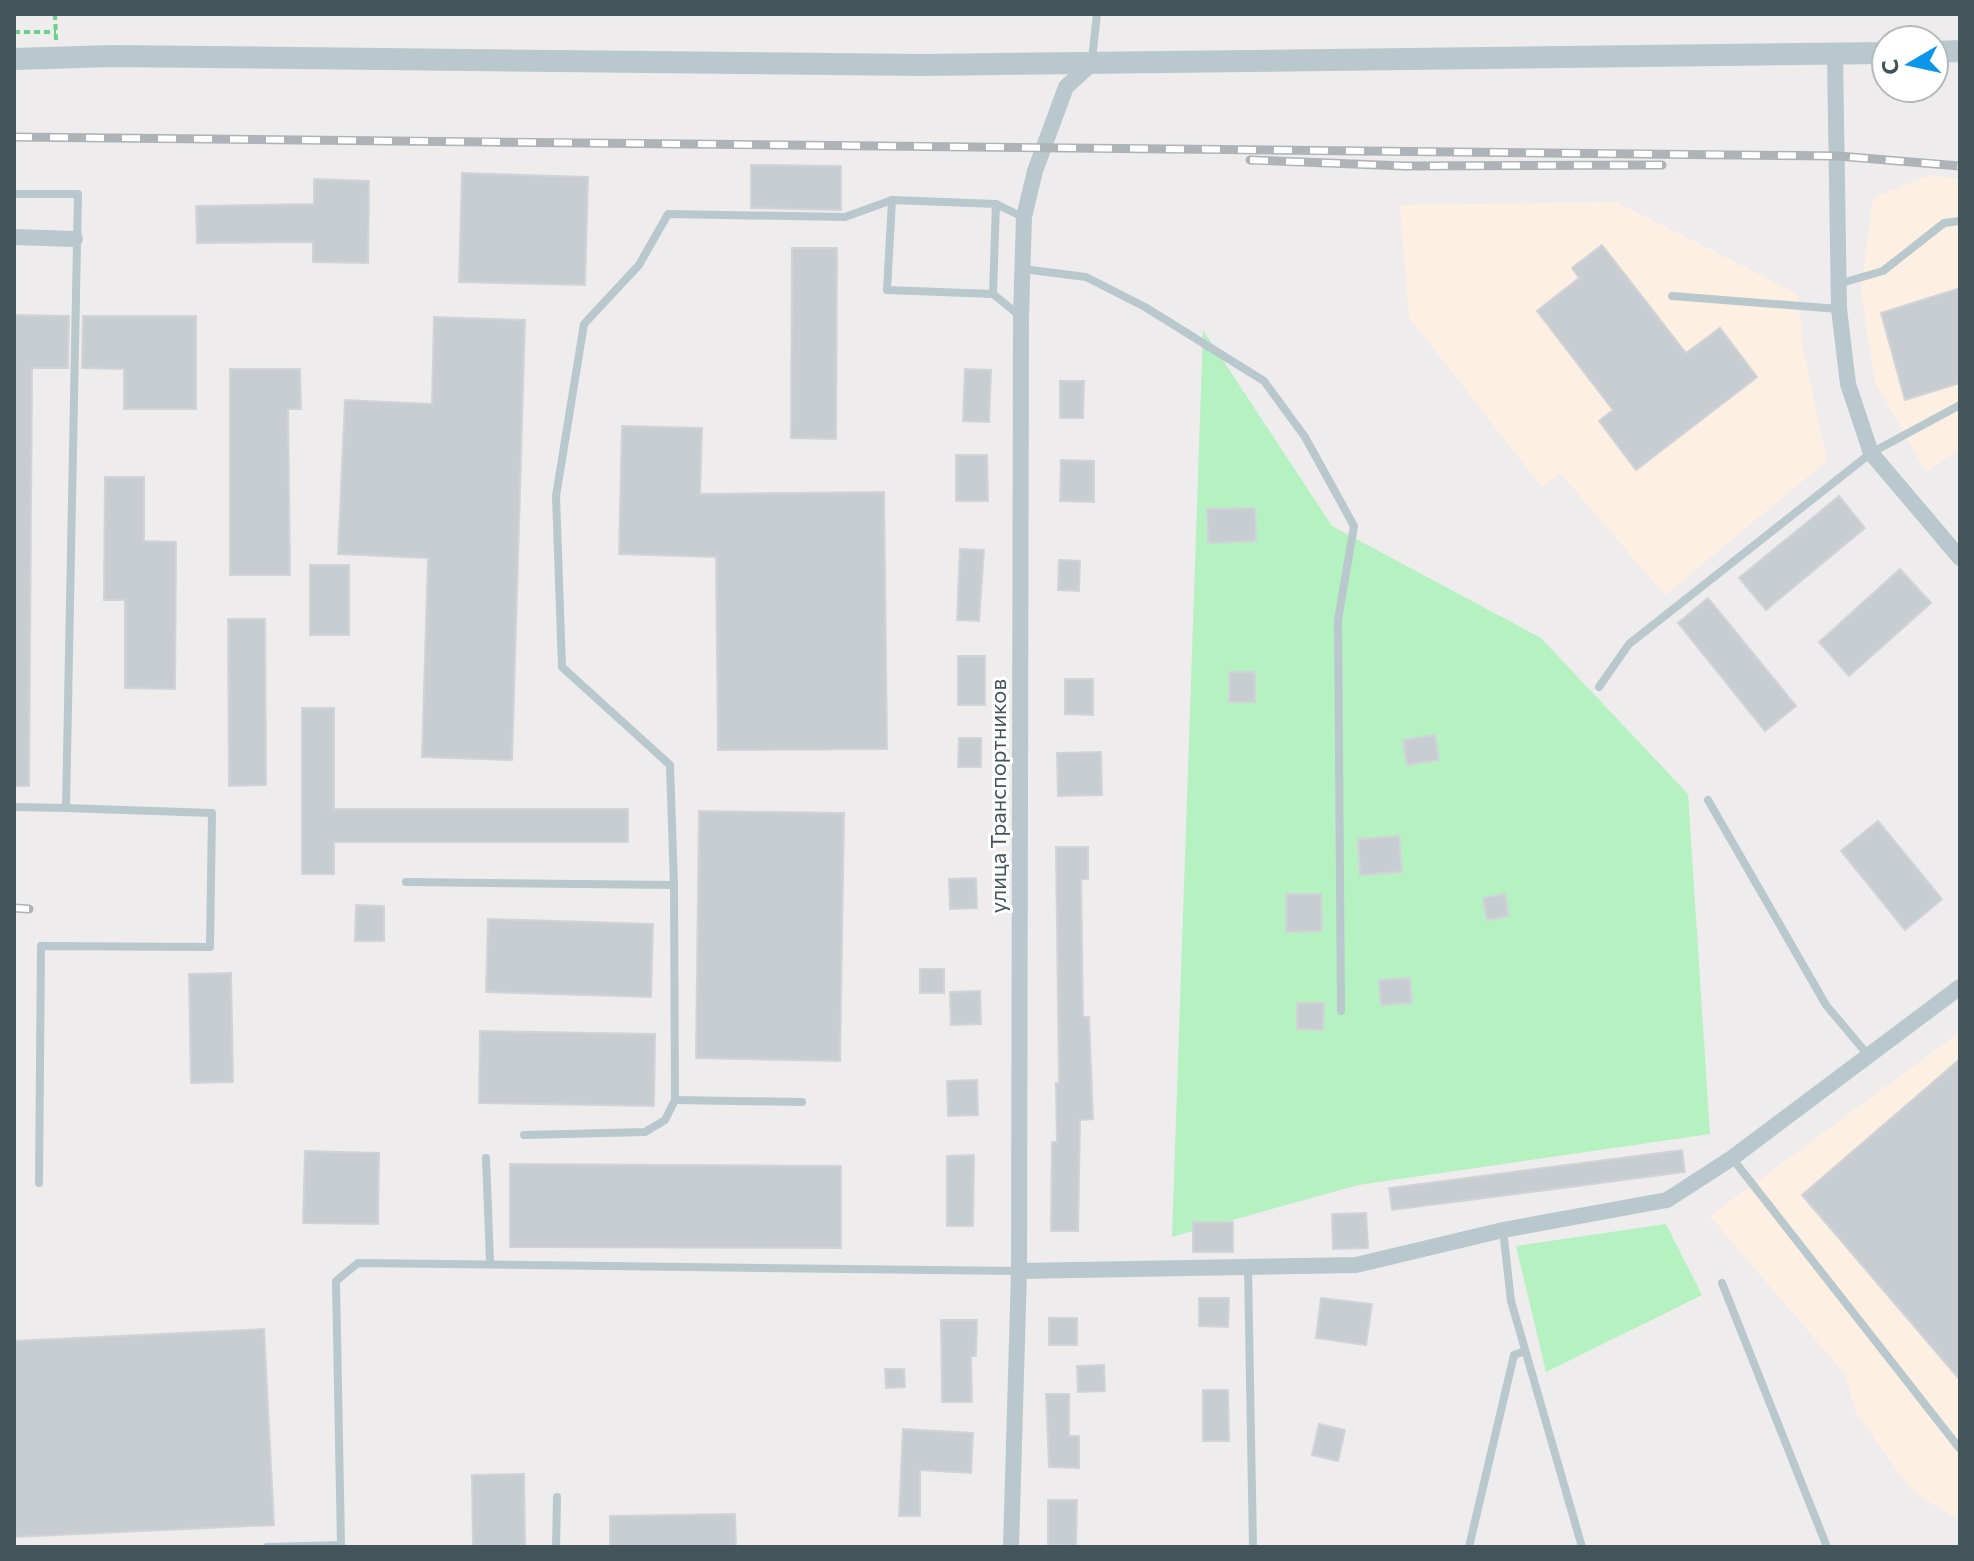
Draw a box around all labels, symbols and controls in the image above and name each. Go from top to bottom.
north arrow [1870,24,1950,104]
text: С [1875,58,1904,77]
street label: улица Транспортников [984,679,1011,913]

